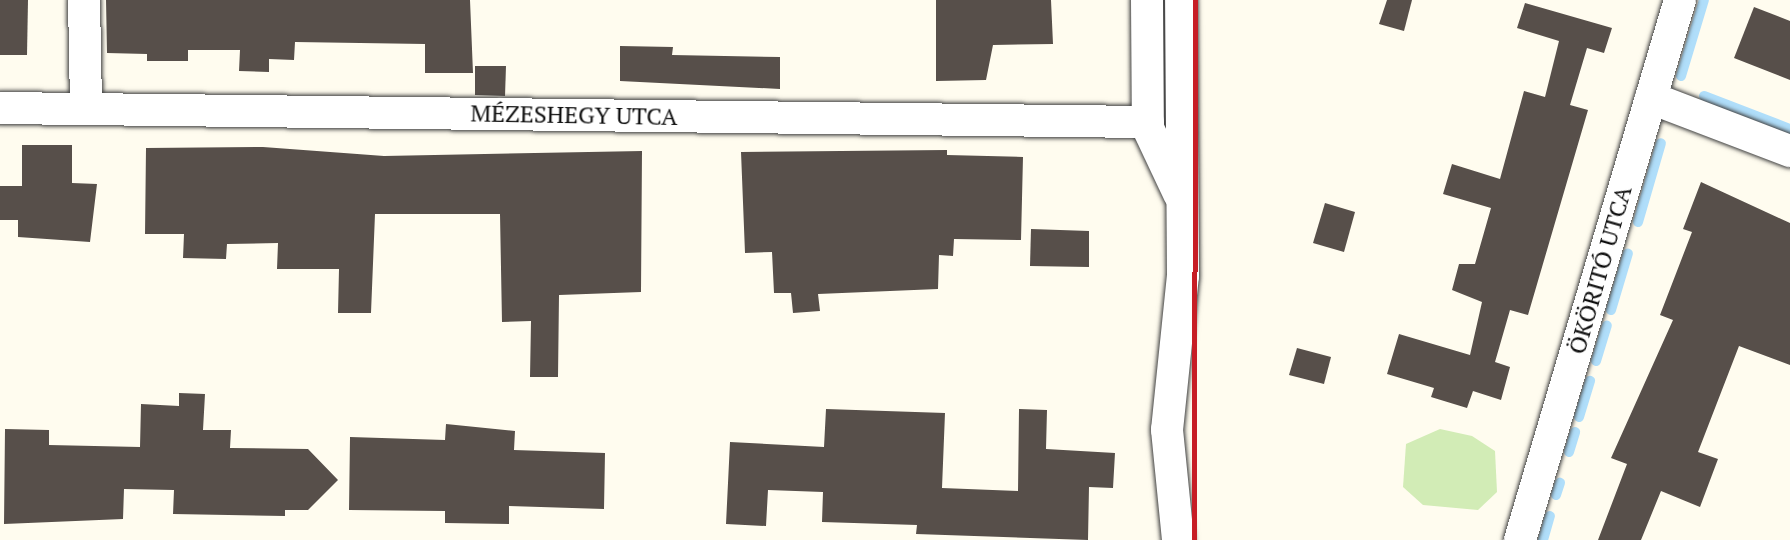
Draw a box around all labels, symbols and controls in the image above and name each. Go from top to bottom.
street label: MÉZESHEGY UTCA [470,99,678,131]
street label: ÖKÖRITÓ UTCA [1562,183,1638,357]

